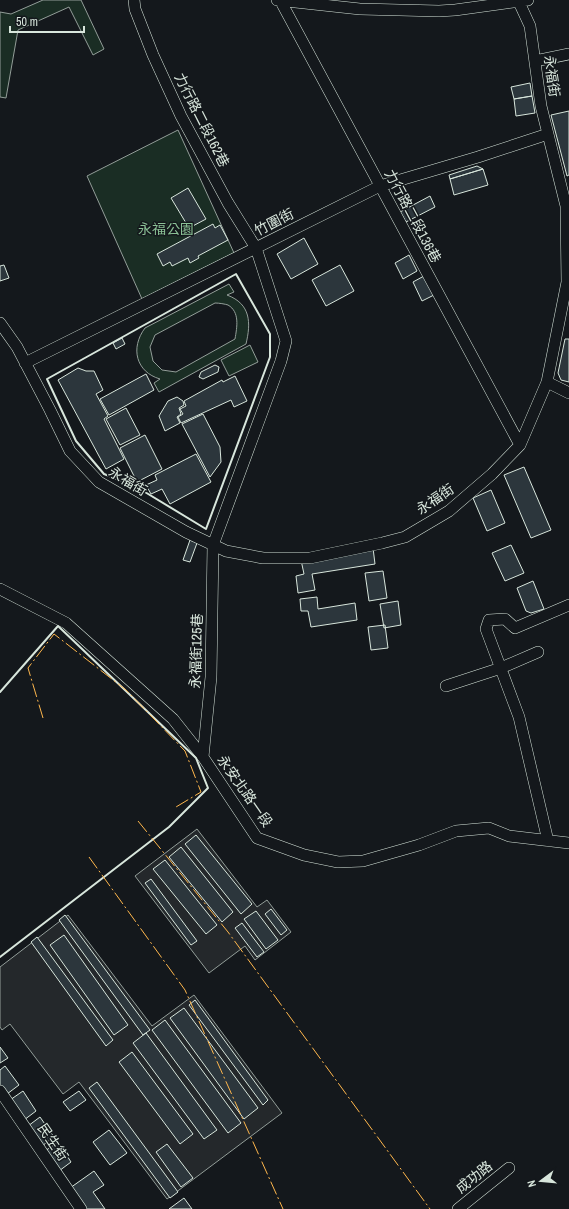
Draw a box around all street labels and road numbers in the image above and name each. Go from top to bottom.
street label: 永福街 [540,54,564,98]
street label: 力行路二段162巷 [171,70,233,170]
street label: 力行路二段136巷 [381,166,445,266]
street label: 竹圍街 [251,204,297,240]
street label: 永福街 [105,462,151,500]
street label: 永福街 [413,480,457,518]
street label: 永福街125巷 [186,613,206,689]
street label: 永安北路一段 [214,751,276,831]
street label: 民生街 [34,1120,72,1164]
street label: 成功路 [452,1157,496,1197]

